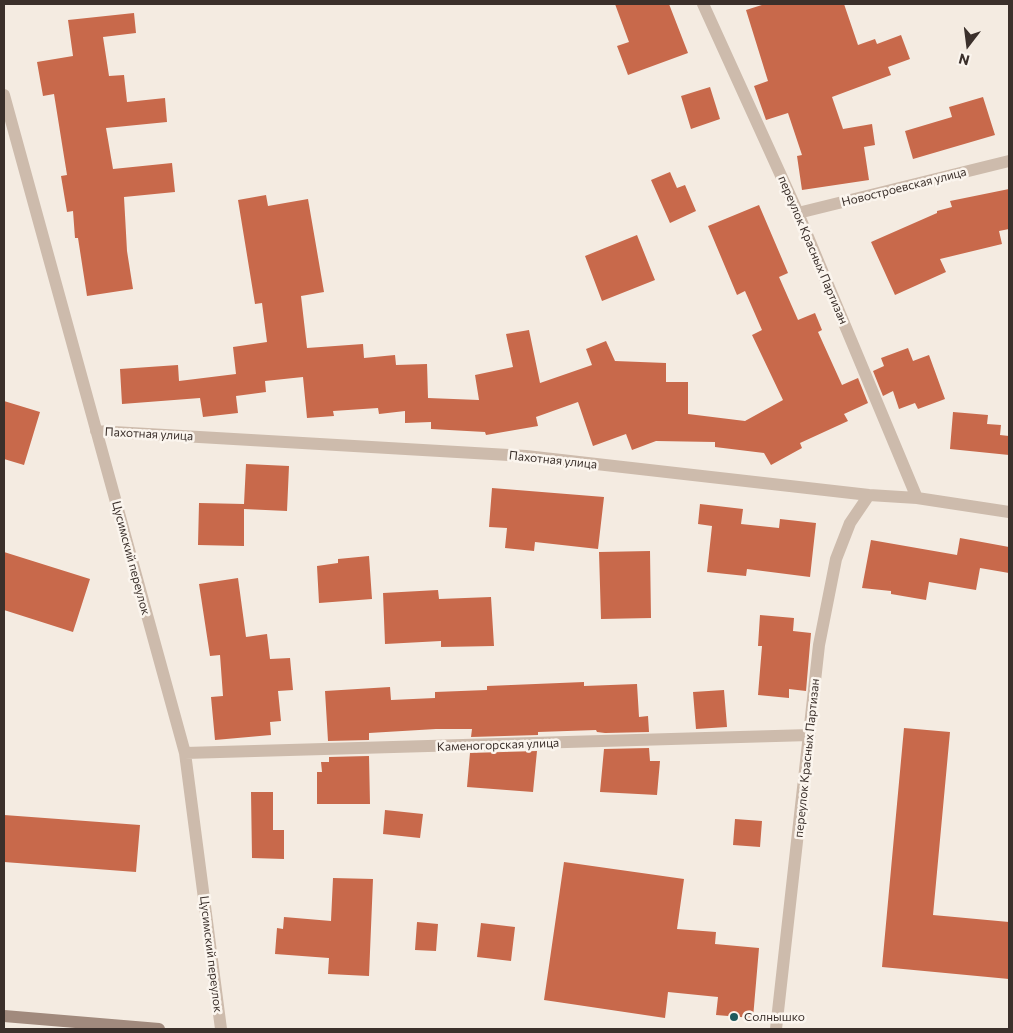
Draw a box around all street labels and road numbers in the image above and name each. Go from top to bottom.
street label: Новостроевская улица [840,165,968,209]
street label: переулок Красных Партизан [775,174,851,326]
street label: Пахотная улица [104,424,194,444]
street label: Пахотная улица [508,448,598,472]
street label: Цусимский переулок [109,499,153,617]
street label: переулок Красных Партизан [791,678,823,838]
street label: Каменогорская улица [437,736,559,754]
street label: Цусимский переулок [197,895,225,1013]

